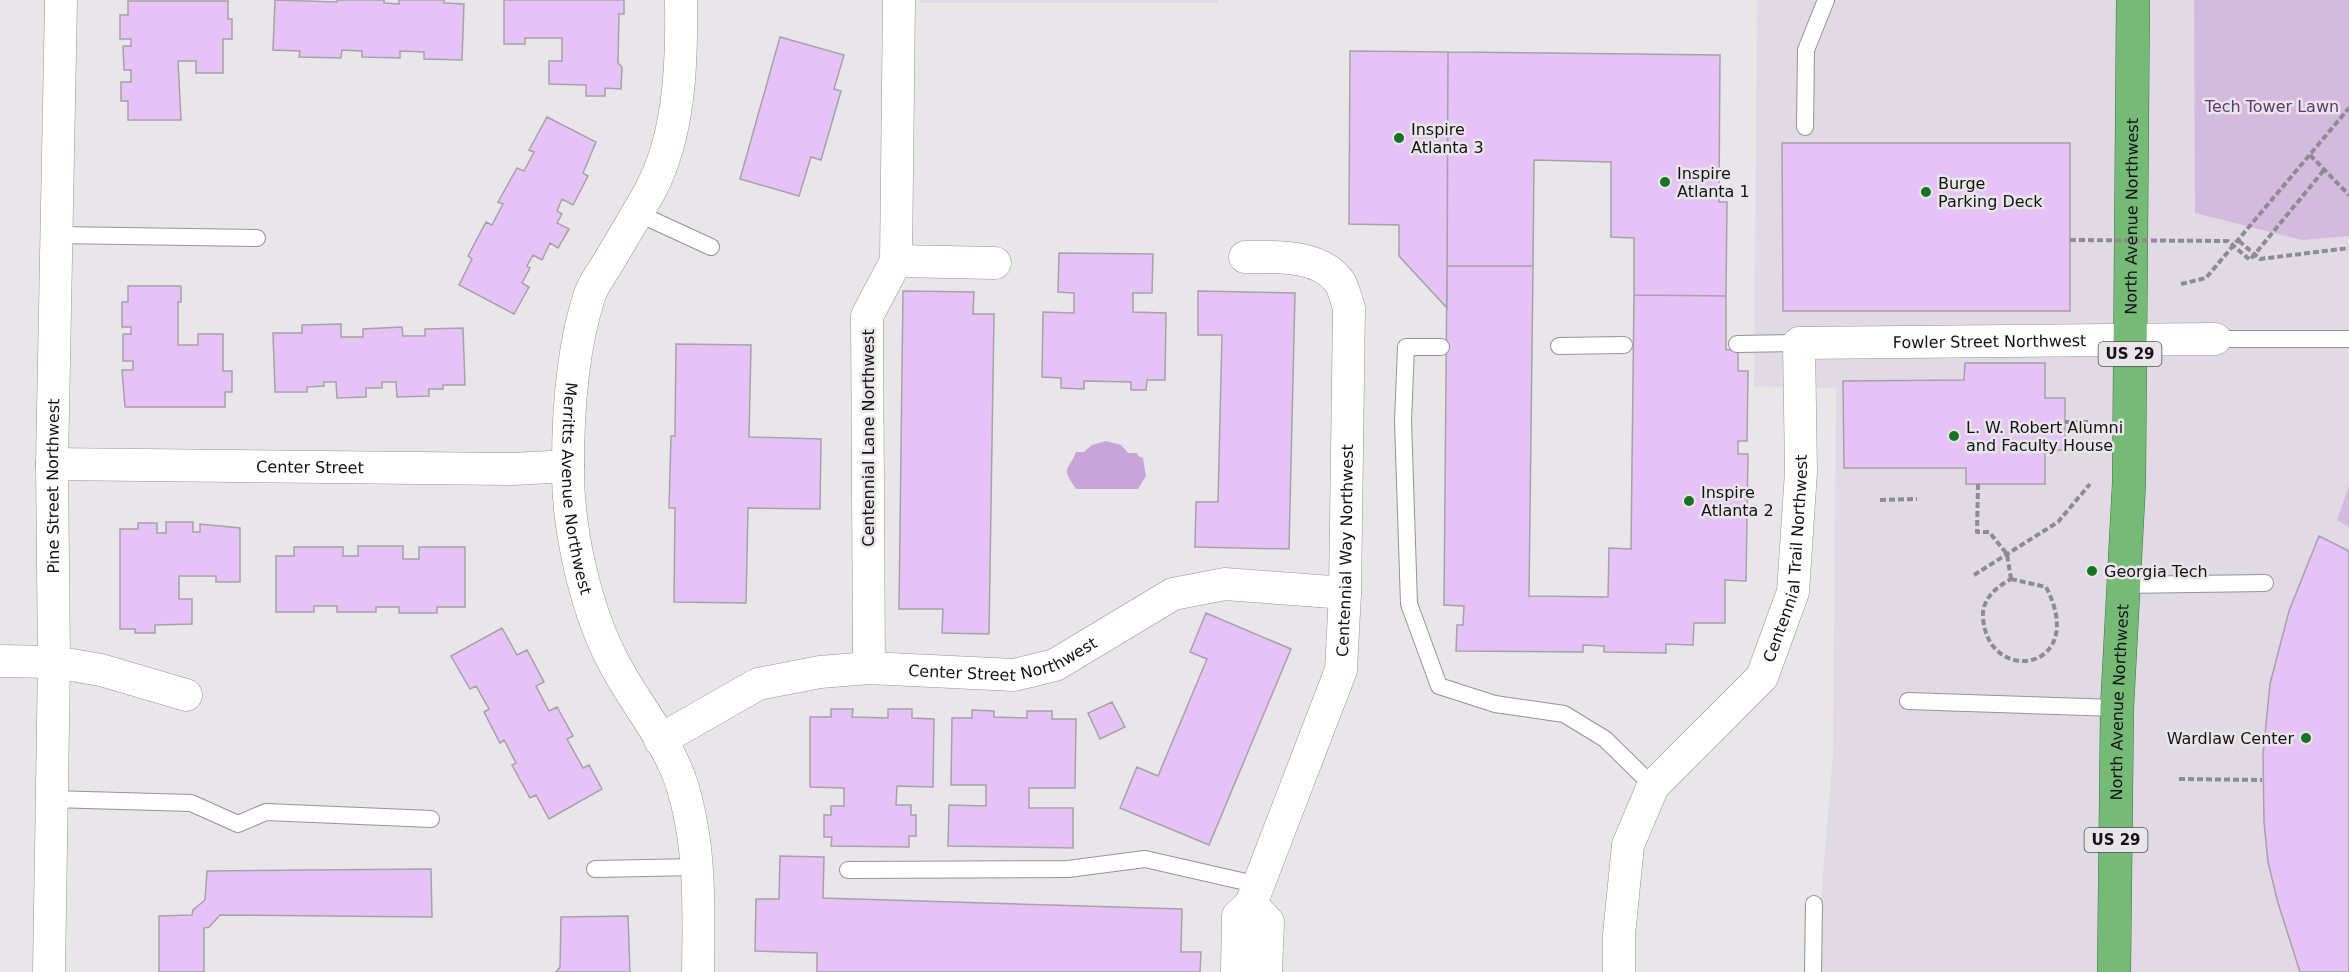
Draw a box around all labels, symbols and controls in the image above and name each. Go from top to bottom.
park label: Tech Tower Lawn [2204,97,2339,116]
street label: North Avenue Northwest [2121,118,2142,315]
place label: Inspire Atlanta 3 [1411,120,1484,157]
marker: Inspire Atlanta 3 [1392,131,1406,145]
place label: Inspire Atlanta 1 [1677,164,1750,201]
place label: Burge Parking Deck [1938,174,2043,211]
marker: Inspire Atlanta 1 [1658,175,1672,189]
marker: Burge Parking Deck [1919,185,1933,199]
street label: Centennial Lane Northwest [859,329,878,547]
street label: Fowler Street Northwest [1893,331,2086,352]
road number: US 29 [2098,342,2162,366]
street label: Merritts Avenue Northwest [558,381,596,597]
street label: Pine Street Northwest [42,398,63,574]
place label: L. W. Robert Alumni and Faculty House [1966,418,2123,455]
marker: L. W. Robert Alumni and Faculty House [1947,429,1961,443]
street label: Centennial Way Northwest [1332,444,1357,657]
street label: Centennial Trail Northwest [1759,455,1811,665]
street label: Center Street [256,457,364,477]
place label: Inspire Atlanta 2 [1701,483,1774,520]
marker: Inspire Atlanta 2 [1682,494,1696,508]
place label: Georgia Tech [2104,562,2208,581]
marker: Georgia Tech [2085,564,2099,578]
street label: North Avenue Northwest [2106,603,2132,800]
street label: Center Street Northwest [908,633,1100,685]
place label: Wardlaw Center [2167,729,2294,748]
marker: Wardlaw Center [2299,731,2313,745]
road number: US 29 [2084,828,2148,852]

